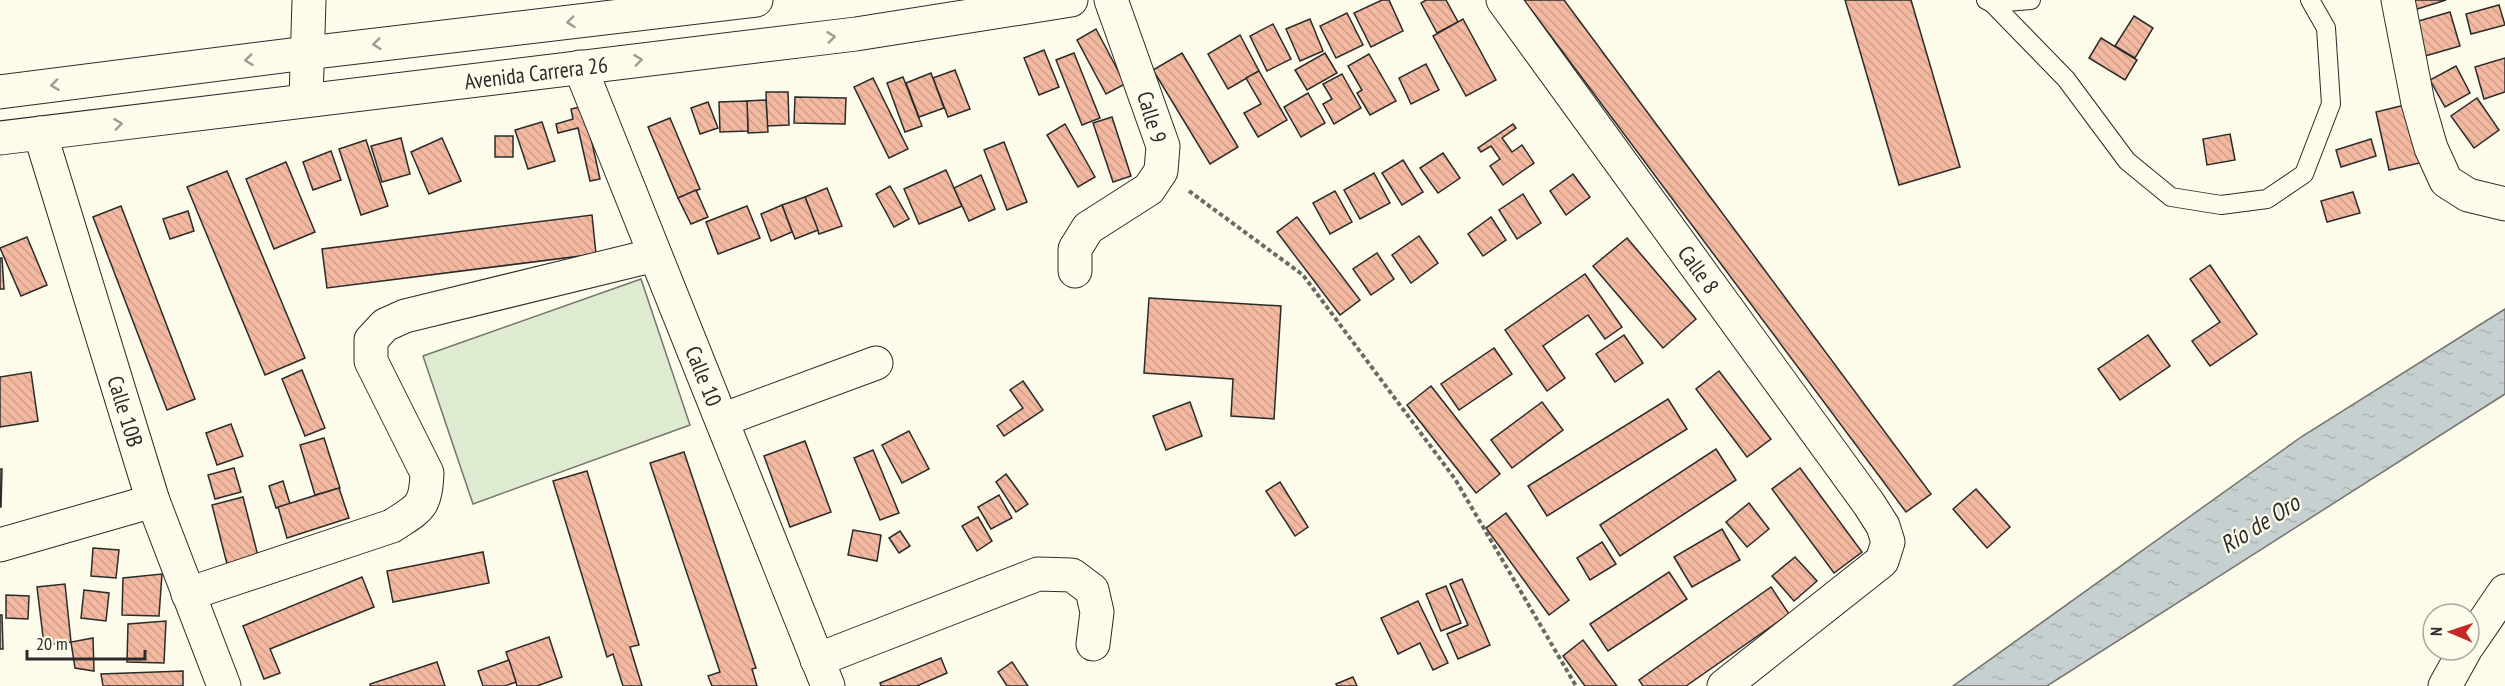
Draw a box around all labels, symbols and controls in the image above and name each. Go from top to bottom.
one-way arrow [566,16,575,28]
one-way arrow [827,31,836,44]
one-way arrow [372,38,381,50]
street label: Avenida Carrera 26 [463,50,609,95]
one-way arrow [244,53,253,66]
one-way arrow [633,55,642,67]
one-way arrow [51,78,60,90]
street label: Calle 9 [1131,88,1173,146]
one-way arrow [114,118,123,130]
street label: Calle 8 [1672,240,1725,299]
street label: Calle 10 [679,342,728,410]
street label: Calle 10B [101,372,149,450]
water label: Río de Oro [2214,486,2307,560]
north arrow [2421,602,2481,662]
scale bar [27,623,146,661]
text: N [2426,627,2446,636]
text: 20 m [36,632,68,655]

